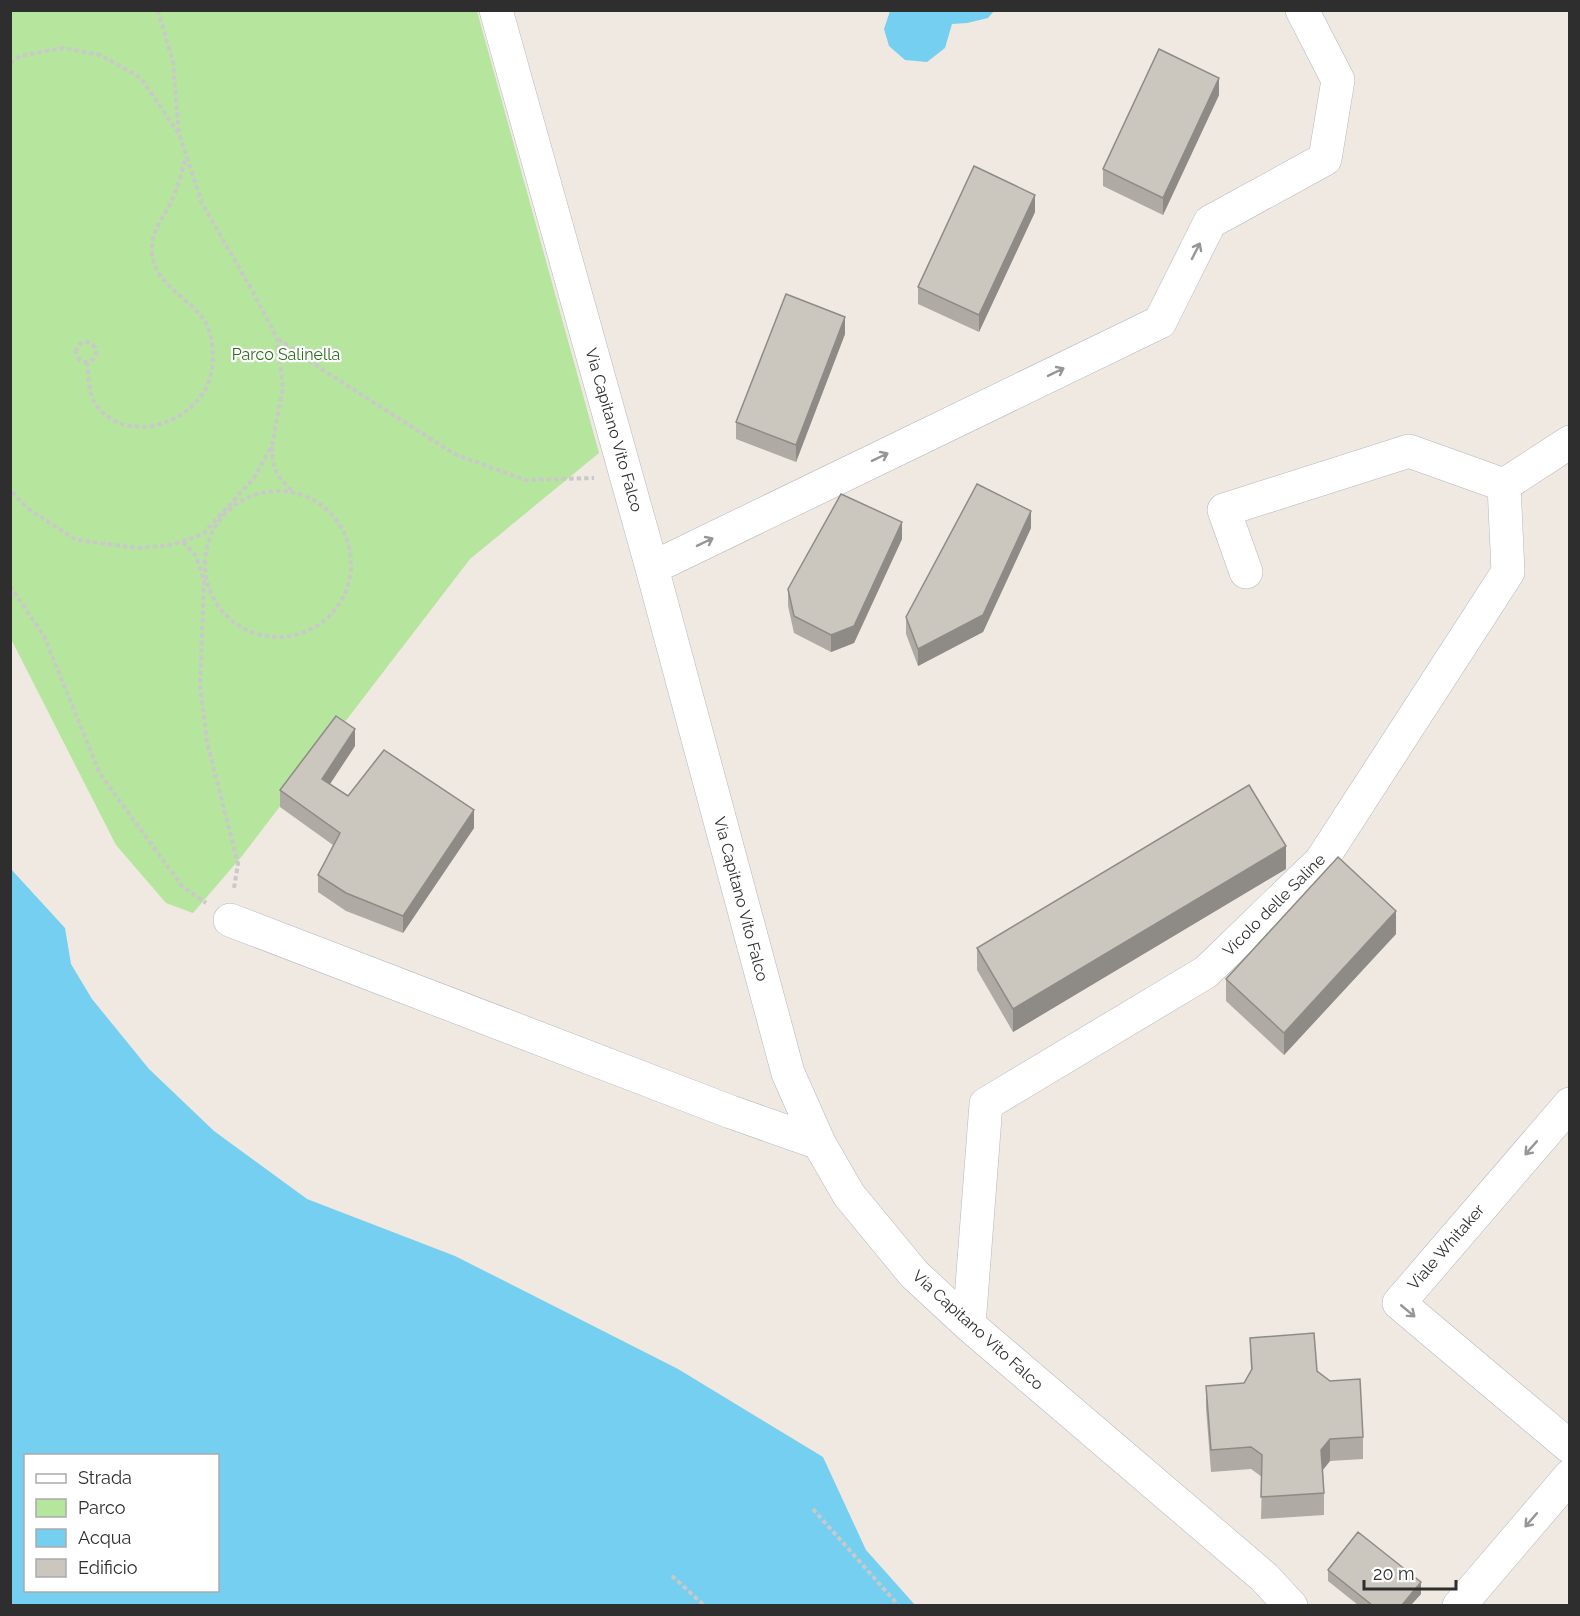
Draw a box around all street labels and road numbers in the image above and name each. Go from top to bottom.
street label: Via Capitano Vito Falco [582,346,646,514]
street label: Via Capitano Vito Falco [710,815,772,983]
street label: Vicolo delle Saline [1219,850,1329,960]
street label: Viale Whitaker [1404,1200,1489,1294]
street label: Via Capitano Vito Falco [909,1266,1047,1394]

